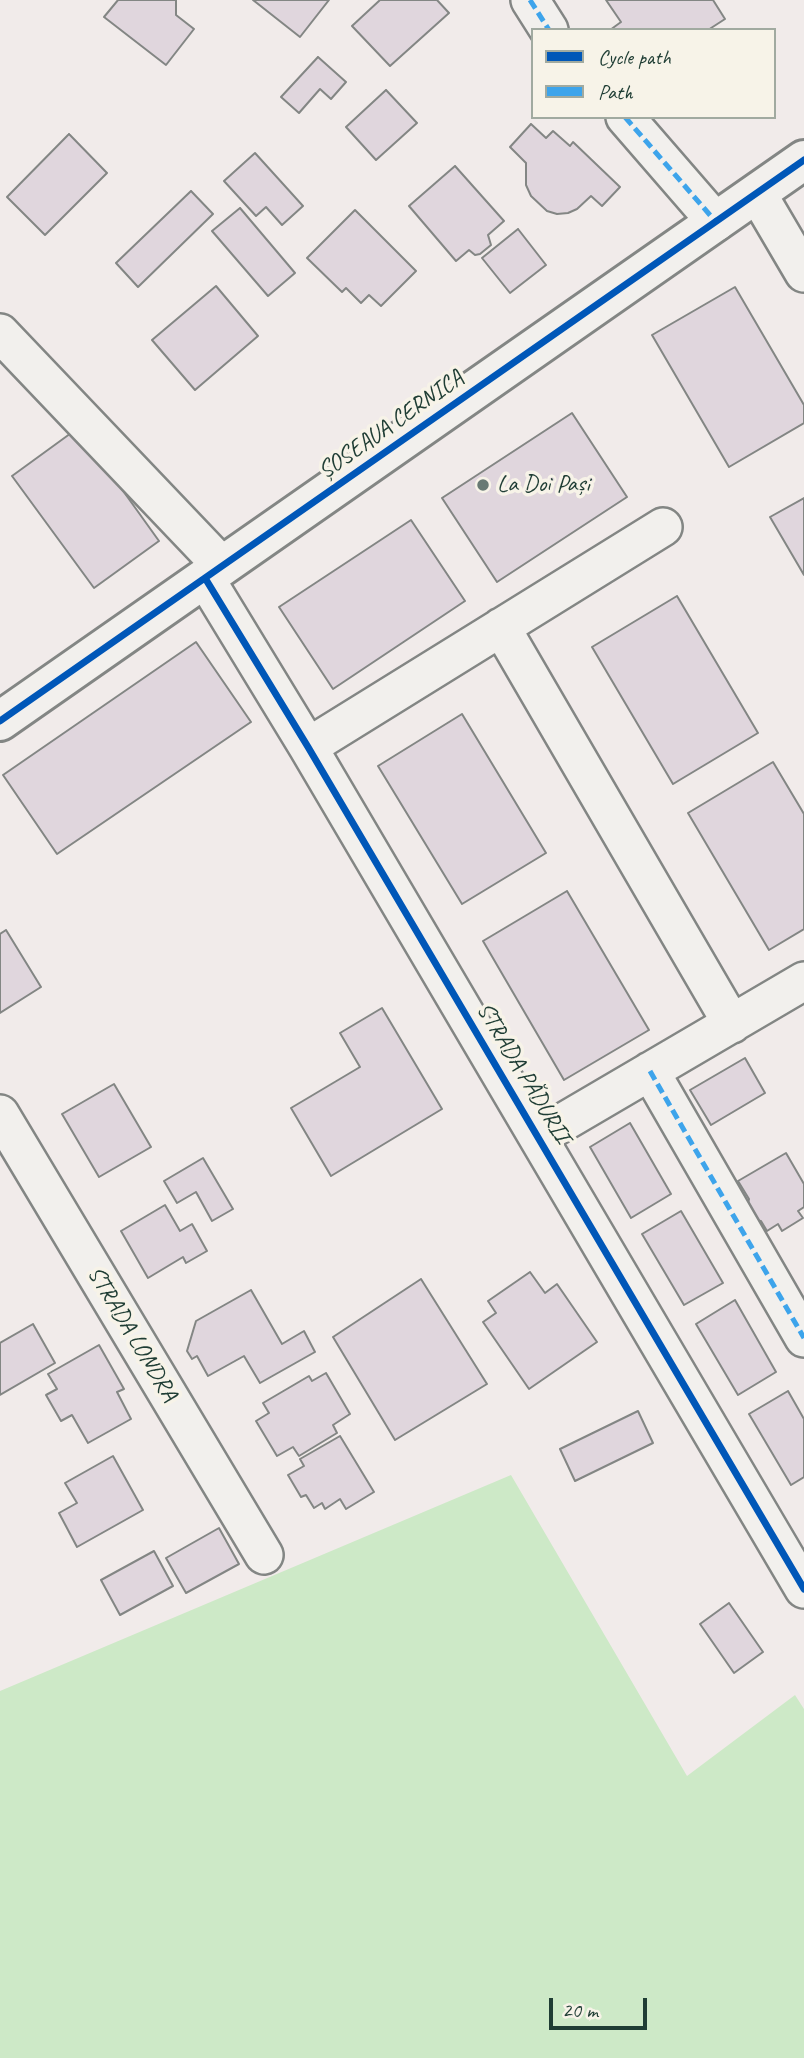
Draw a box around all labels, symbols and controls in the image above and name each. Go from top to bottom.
legend [531,28,776,119]
text: Cycle path [598,44,671,70]
text: Path [598,79,633,105]
street label: ȘOSEAUA CERNICA [313,364,469,486]
place label: La Doi Pași [497,471,590,499]
marker: La Doi Pași [475,477,491,493]
street label: STRADA PĂDURII [470,998,576,1148]
street label: STRADA LONDRA [80,1261,184,1407]
scale bar [552,1984,650,2028]
text: 20 m [562,1997,598,2023]

